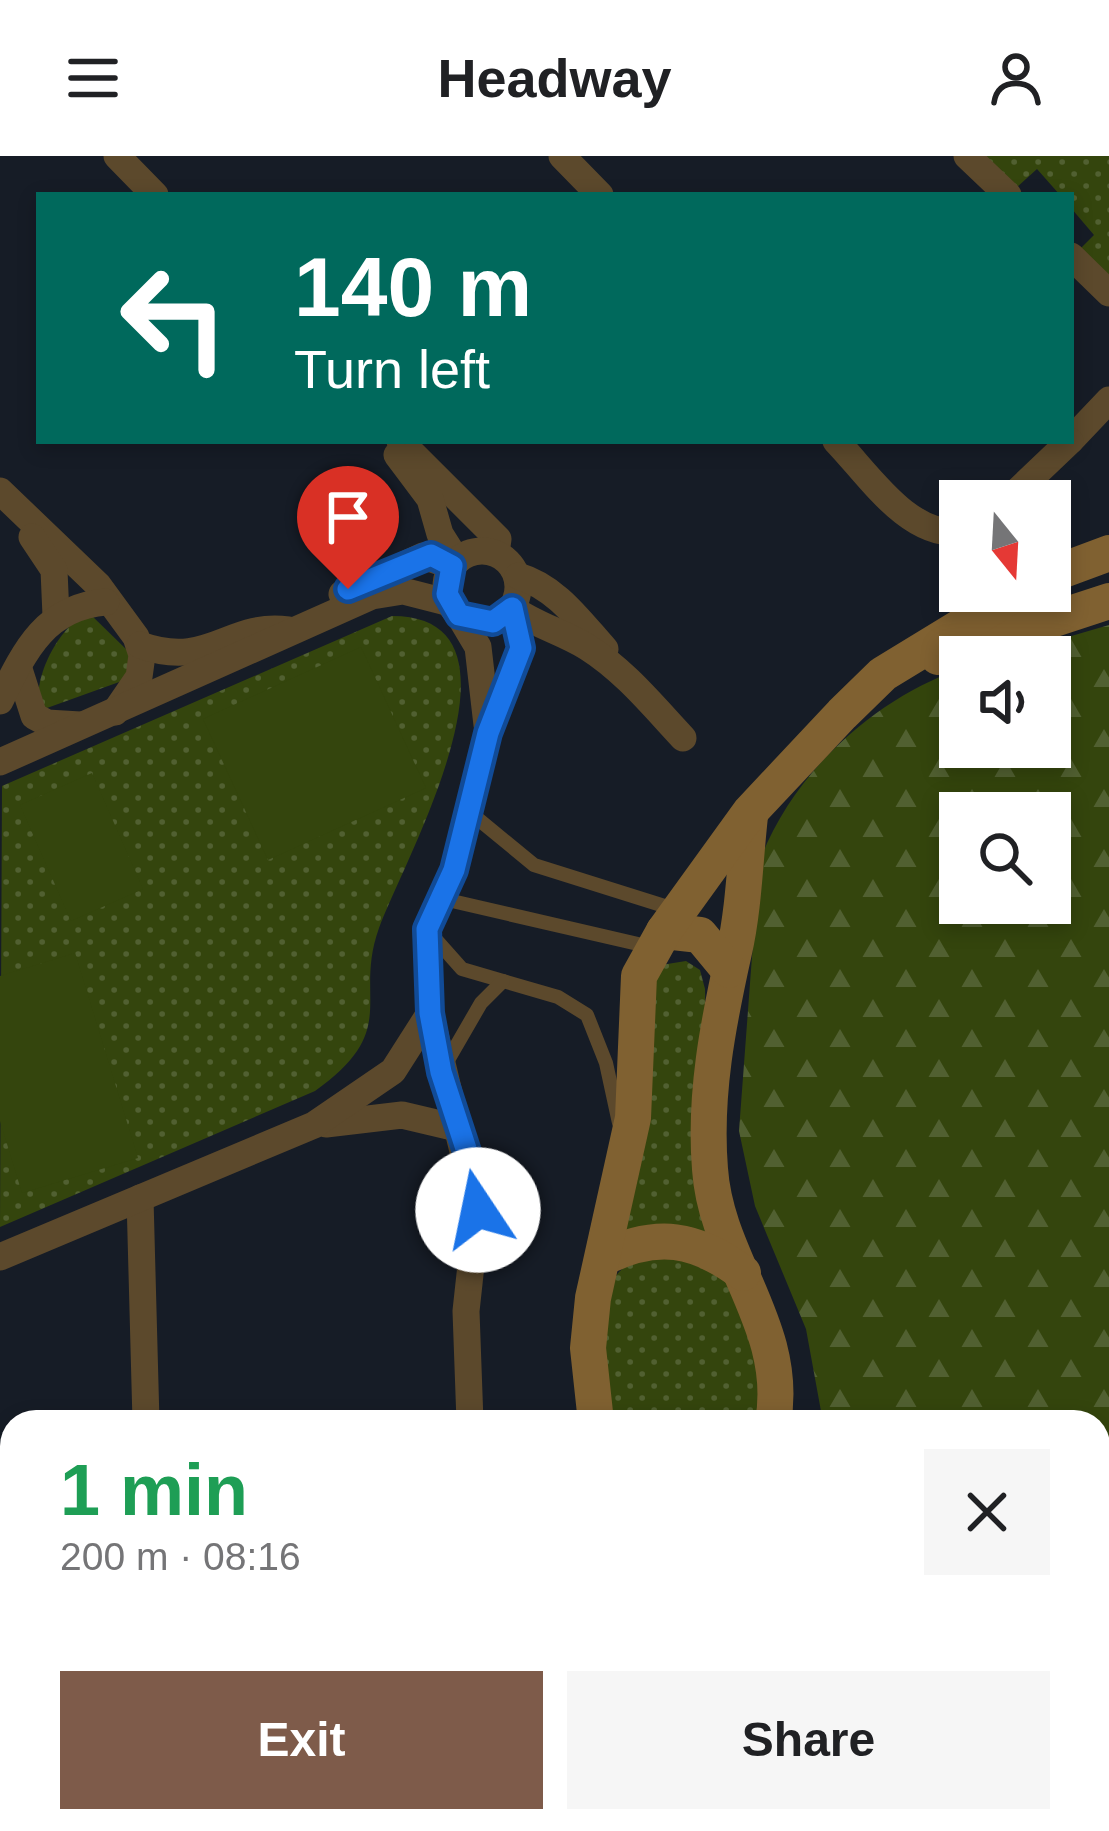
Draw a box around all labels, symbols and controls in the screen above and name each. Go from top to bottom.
icon: menu [60,45,126,111]
icon: person [983,45,1049,111]
text: Headway [437,48,672,108]
icon: left [96,240,252,396]
text: 140 m [294,240,532,334]
text: Turn left [294,339,490,399]
pin [297,466,399,589]
north arrow [939,480,1071,612]
map controls [939,480,1071,924]
icon: arrive [315,484,381,550]
button: sound [939,636,1071,768]
button: search [939,792,1071,924]
position arrow [415,1147,541,1273]
button: close [924,1449,1050,1575]
text: 1 min [60,1450,248,1530]
text: 200 m · 08:16 [60,1535,301,1578]
button: Exit [60,1671,543,1809]
button: Share [567,1671,1050,1809]

